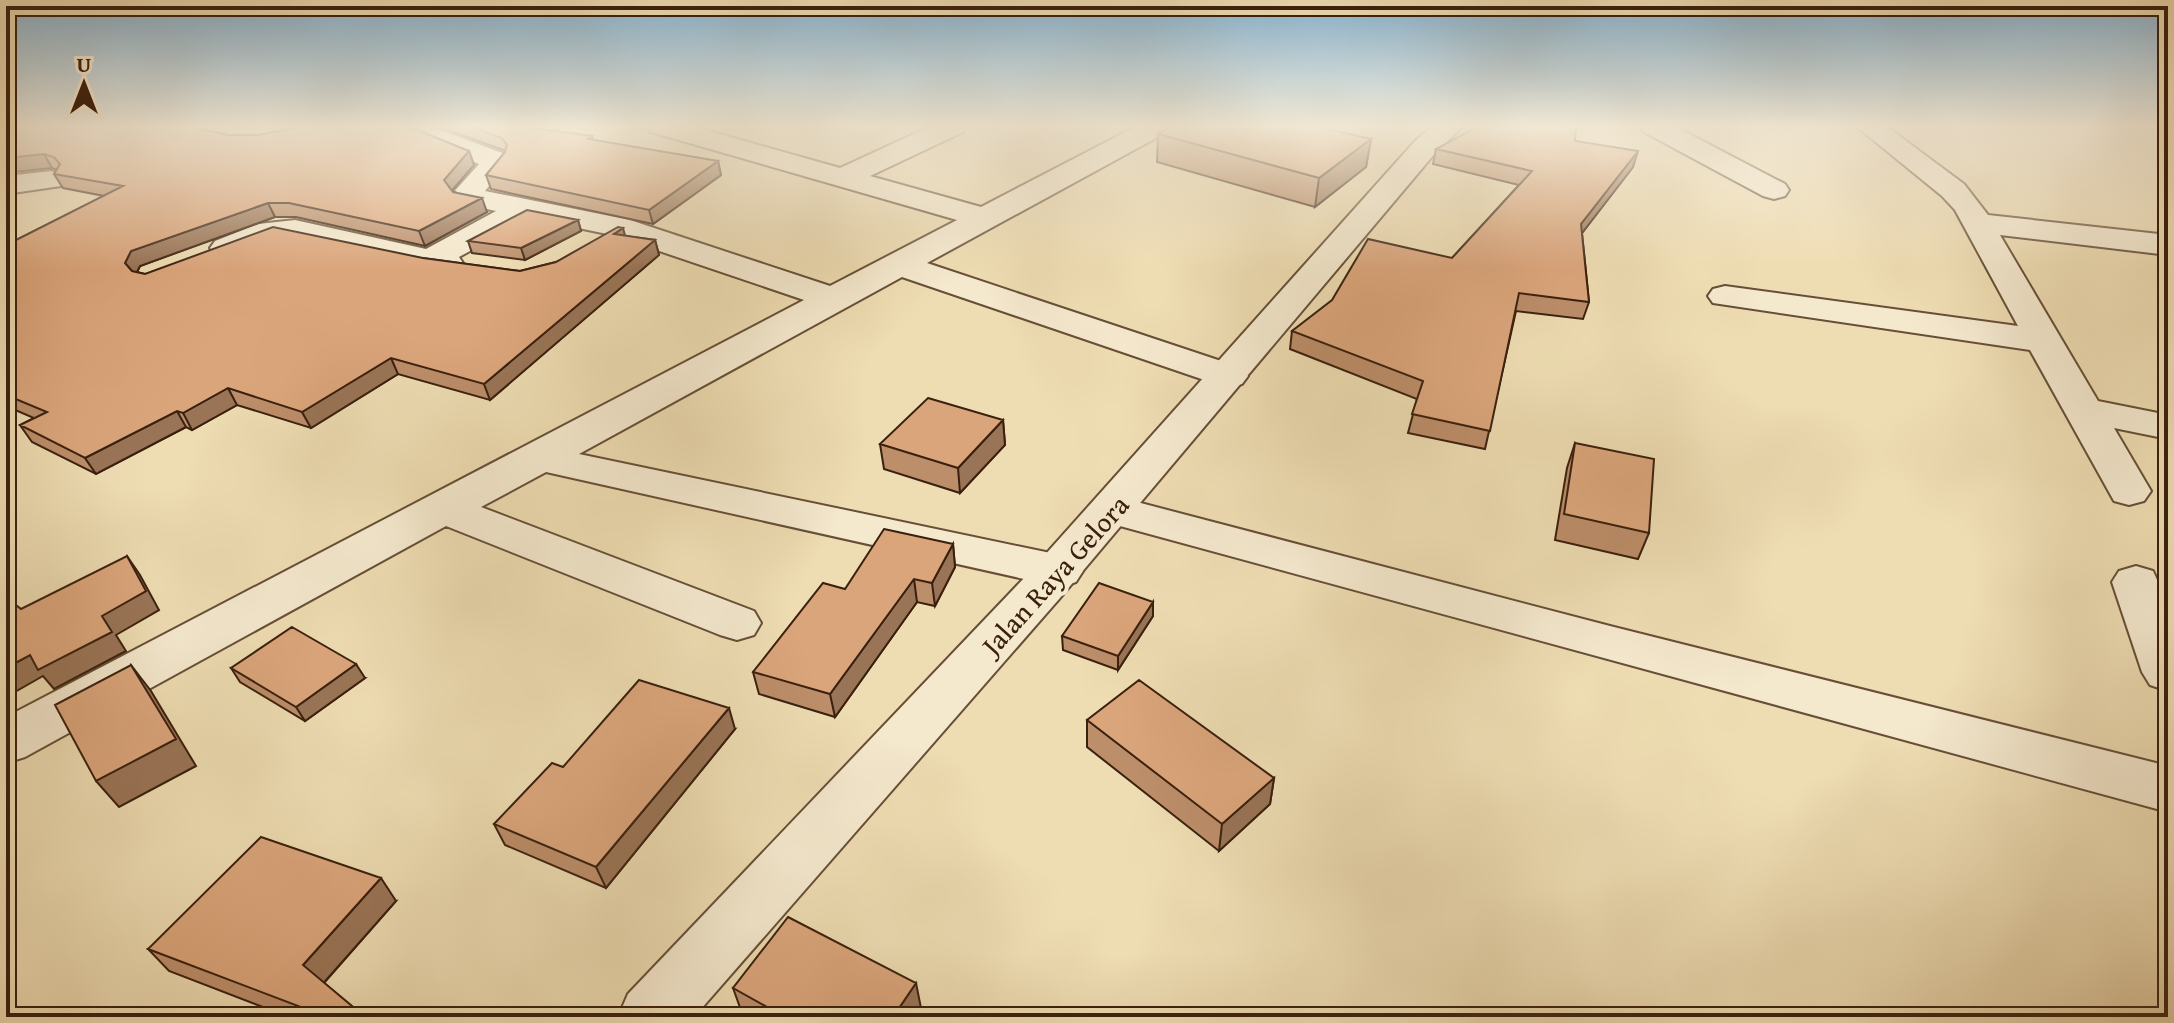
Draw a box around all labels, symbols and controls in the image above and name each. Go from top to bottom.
north arrow [44,44,124,124]
text: U [77,48,92,80]
street label: Jalan Raya Gelora [969,485,1138,666]

